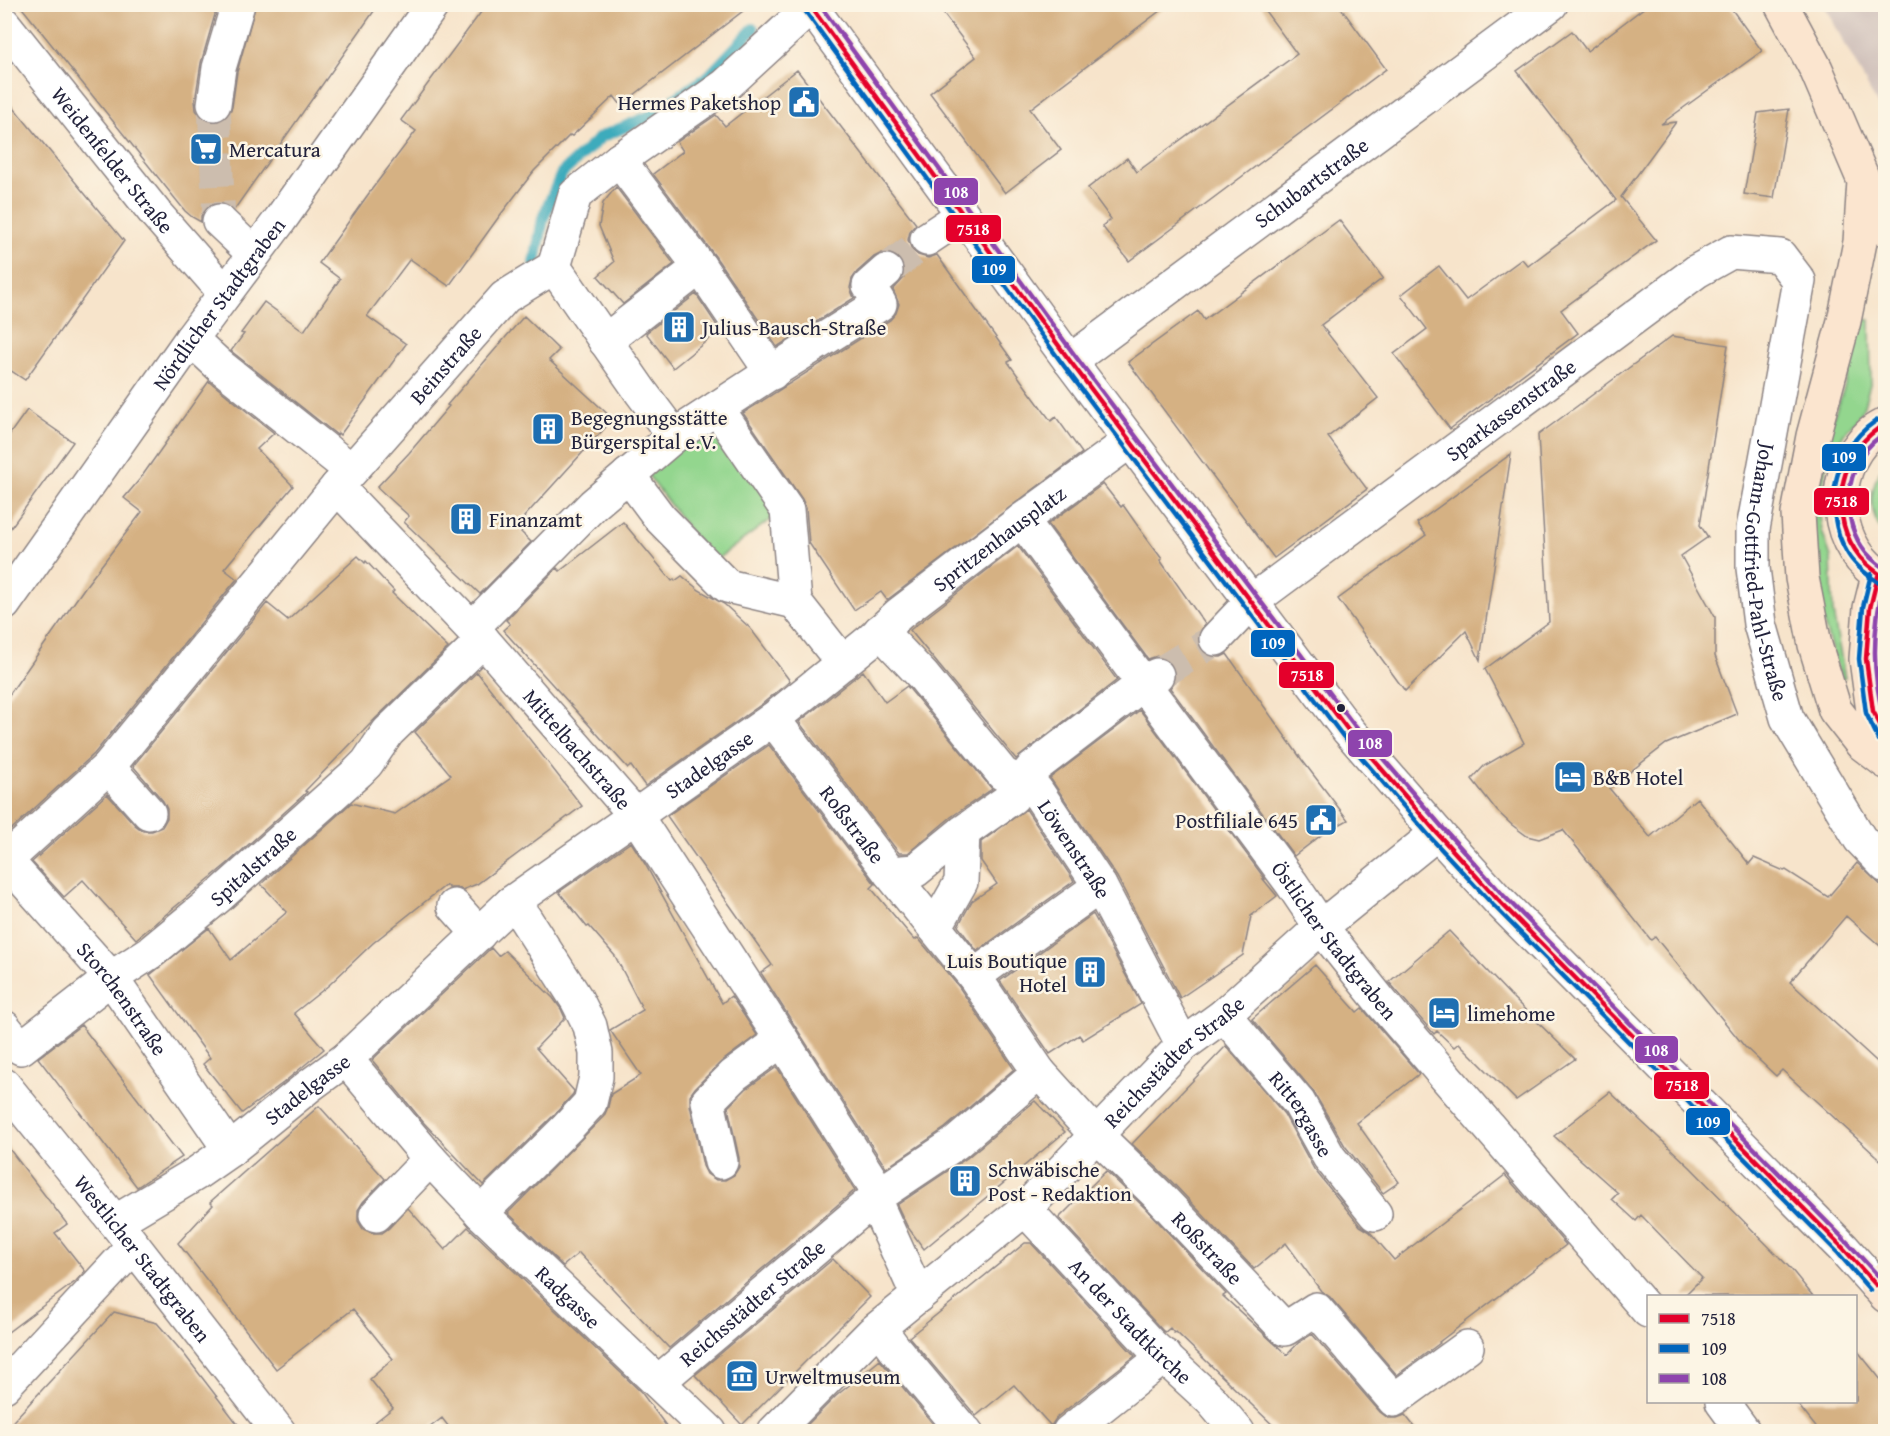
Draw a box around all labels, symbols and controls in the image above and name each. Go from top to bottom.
street label: Weidenfelder Straße [44,80,182,240]
public building icon: Hermes Paketshop [786,84,822,120]
place label: Hermes Paketshop [618,87,781,118]
street label: Schubartstraße [1247,129,1375,235]
supermarket icon: Mercatura [188,131,224,167]
place label: Mercatura [229,134,321,165]
line badge: 108 [933,177,979,206]
text: 108 [944,180,968,204]
street label: Nördlicher Stadtgraben [144,211,292,396]
line badge: 7518 [945,214,1002,243]
text: 7518 [956,217,990,241]
line badge: 109 [971,255,1016,284]
text: 109 [982,257,1006,281]
building icon: Julius-Bausch-Straße [661,309,697,345]
place label: Julius-Bausch-Straße [699,312,887,343]
street label: Beinstraße [402,318,489,411]
street label: Sparkassenstraße [1439,351,1582,468]
place label: Begegnungsstätte Bürgerspital e.V. [571,402,728,457]
building icon: Begegnungsstätte Bürgerspital e.V. [530,411,566,447]
street label: Johann-Gottfried-Pahl-Straße [1737,438,1797,705]
line badge: 109 [1821,443,1867,472]
text: 109 [1832,445,1856,469]
street label: Spritzenhausplatz [926,478,1072,599]
line badge: 7518 [1813,487,1870,516]
text: 7518 [1824,489,1858,513]
building icon: Finanzamt [448,501,484,537]
place label: Finanzamt [489,504,583,535]
line badge: 109 [1250,629,1296,658]
text: 109 [1261,631,1285,655]
line badge: 7518 [1278,661,1335,689]
text: 7518 [1290,663,1324,687]
street label: Mittelbachstraße [516,682,639,817]
unlabelled marker [1335,702,1347,714]
street label: Stadelgasse [658,722,759,806]
line badge: 108 [1347,729,1393,758]
text: 108 [1358,731,1382,755]
hotel icon: B&B Hotel [1552,759,1588,795]
place label: B&B Hotel [1593,762,1684,793]
street label: Roßstraße [813,778,893,870]
street label: Löwenstraße [1031,793,1119,904]
public building icon: Postfiliale 645 [1303,802,1339,838]
place label: Postfiliale 645 [1175,805,1298,836]
street label: Spitalstraße [203,819,303,913]
street label: Östlicher Stadtgraben [1265,855,1405,1027]
street label: Storchenstraße [70,934,176,1062]
place label: Luis Boutique Hotel [947,945,1067,1000]
building icon: Luis Boutique Hotel [1072,954,1108,990]
street label: Reichsstädter Straße [1096,988,1251,1134]
hotel icon: limehome [1426,995,1462,1031]
place label: limehome [1467,998,1555,1029]
line badge: 108 [1634,1035,1679,1064]
text: 108 [1644,1038,1668,1062]
street label: Stadelgasse [257,1045,357,1132]
street label: Rittergasse [1262,1063,1342,1163]
line badge: 7518 [1653,1071,1710,1100]
text: 7518 [1665,1073,1699,1097]
line badge: 109 [1685,1107,1731,1136]
text: 109 [1696,1110,1720,1134]
place label: Schwäbische Post - Redaktion [988,1154,1132,1209]
building icon: Schwäbische Post - Redaktion [947,1163,983,1199]
street label: Westlicher Stadtgraben [67,1168,219,1349]
street label: Roßstraße [1165,1204,1251,1292]
street label: Reichsstädter Straße [672,1232,832,1373]
street label: An der Stadtkirche [1062,1251,1199,1391]
street label: Radgasse [529,1258,608,1336]
legend [1647,1295,1857,1403]
text: 7518 [1701,1305,1736,1332]
text: 109 [1701,1335,1727,1362]
museum icon: Urweltmuseum [724,1358,760,1394]
place label: Urweltmuseum [765,1361,900,1392]
text: 108 [1701,1365,1727,1392]

